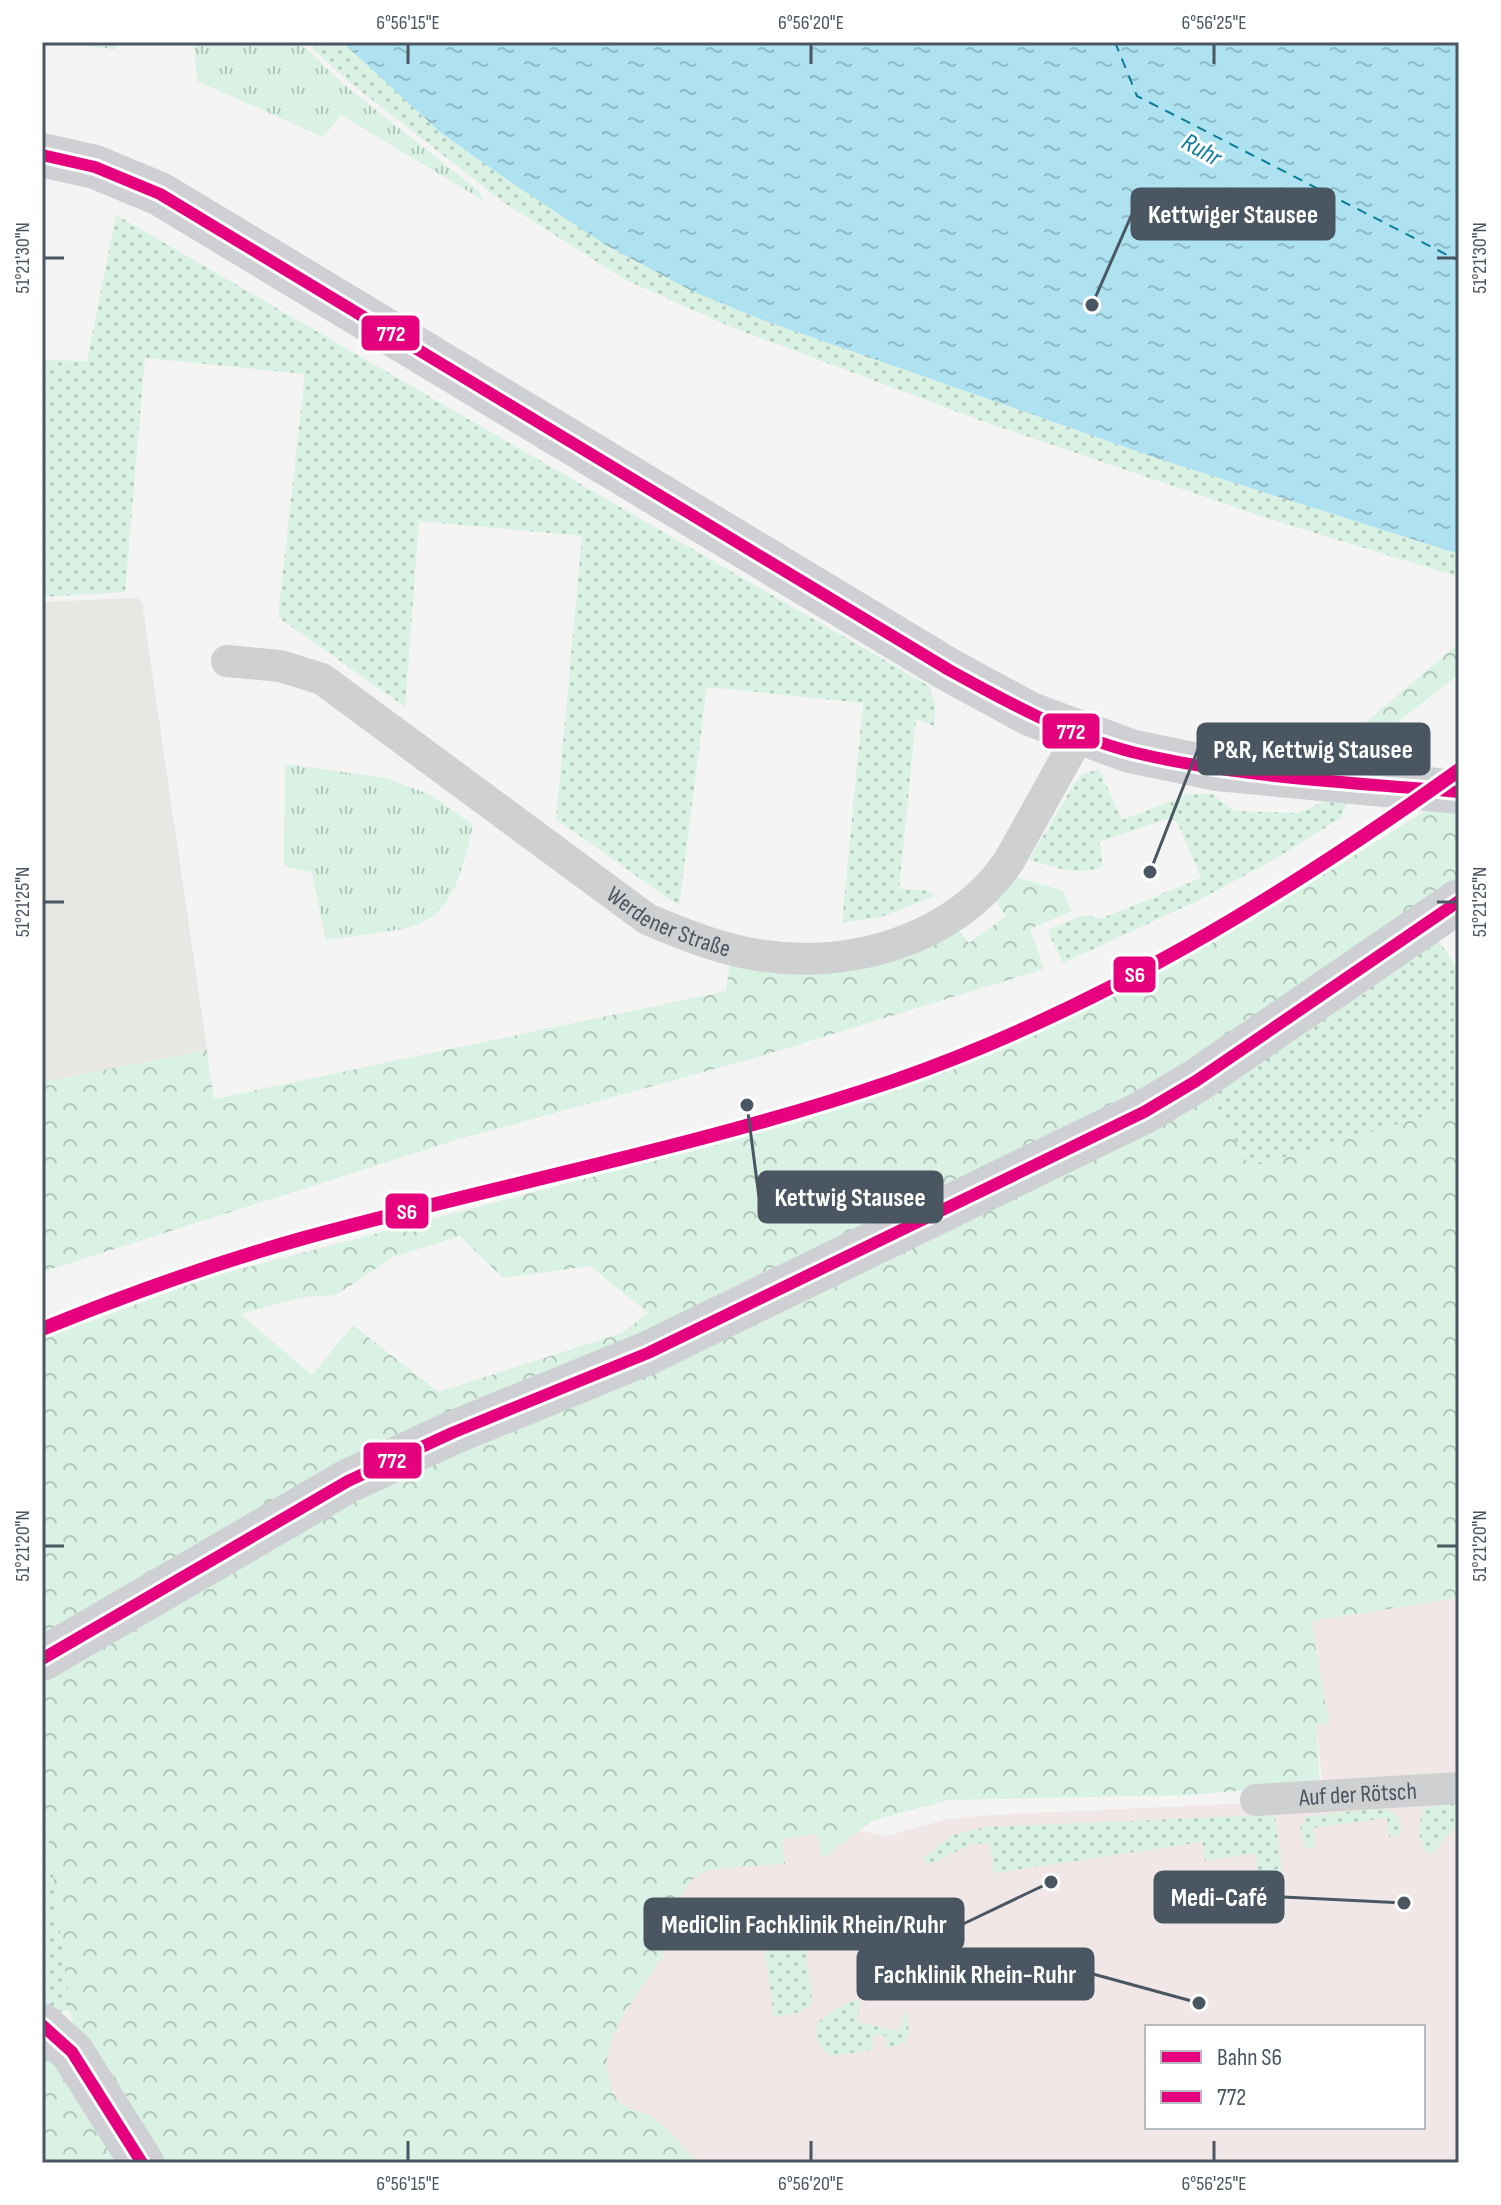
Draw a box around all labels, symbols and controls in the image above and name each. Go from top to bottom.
text: 6°56'15"E [376,11,440,35]
text: 6°56'20"E [778,11,844,35]
text: 6°56'25"E [1182,11,1246,35]
water label: Ruhr [1176,127,1228,175]
callout: Kettwiger Stausee [1132,189,1334,239]
text: Kettwiger Stausee [1148,200,1318,231]
text: 51°21'30"N [11,222,35,294]
text: 51°21'30"N [1468,222,1492,294]
line badge: 772 [360,314,421,352]
text: 772 [377,321,405,348]
line badge: 772 [1041,712,1101,750]
text: 772 [1057,719,1085,746]
callout: P&R, Kettwig Stausee [1198,724,1429,774]
text: P&R, Kettwig Stausee [1213,735,1413,766]
text: 51°21'25"N [11,867,35,937]
text: 51°21'25"N [1468,867,1492,937]
street label: Werdener Straße [601,880,734,964]
line badge: S6 [1112,955,1157,994]
text: S6 [1125,962,1145,989]
callout: Kettwig Stausee [759,1172,942,1222]
text: Kettwig Stausee [774,1183,926,1214]
line badge: S6 [384,1192,430,1230]
text: S6 [397,1199,417,1226]
line badge: 772 [362,1441,423,1480]
text: 772 [378,1448,406,1475]
text: 51°21'20"N [11,1510,35,1582]
text: 51°21'20"N [1468,1510,1492,1582]
street label: Auf der Rötsch [1297,1777,1418,1812]
callout: Medi-Café [1155,1872,1283,1922]
text: Medi-Café [1171,1883,1267,1914]
callout: MediClin Fachklinik Rhein/Ruhr [645,1899,963,1949]
text: MediClin Fachklinik Rhein/Ruhr [661,1910,947,1941]
callout: Fachklinik Rhein-Ruhr [858,1949,1093,1999]
text: Fachklinik Rhein-Ruhr [874,1960,1076,1991]
legend [1145,2025,1425,2129]
text: Bahn S6 [1217,2043,1282,2072]
text: 772 [1217,2083,1246,2112]
text: 6°56'15"E [376,2172,440,2196]
text: 6°56'20"E [778,2172,844,2196]
text: 6°56'25"E [1182,2172,1246,2196]

